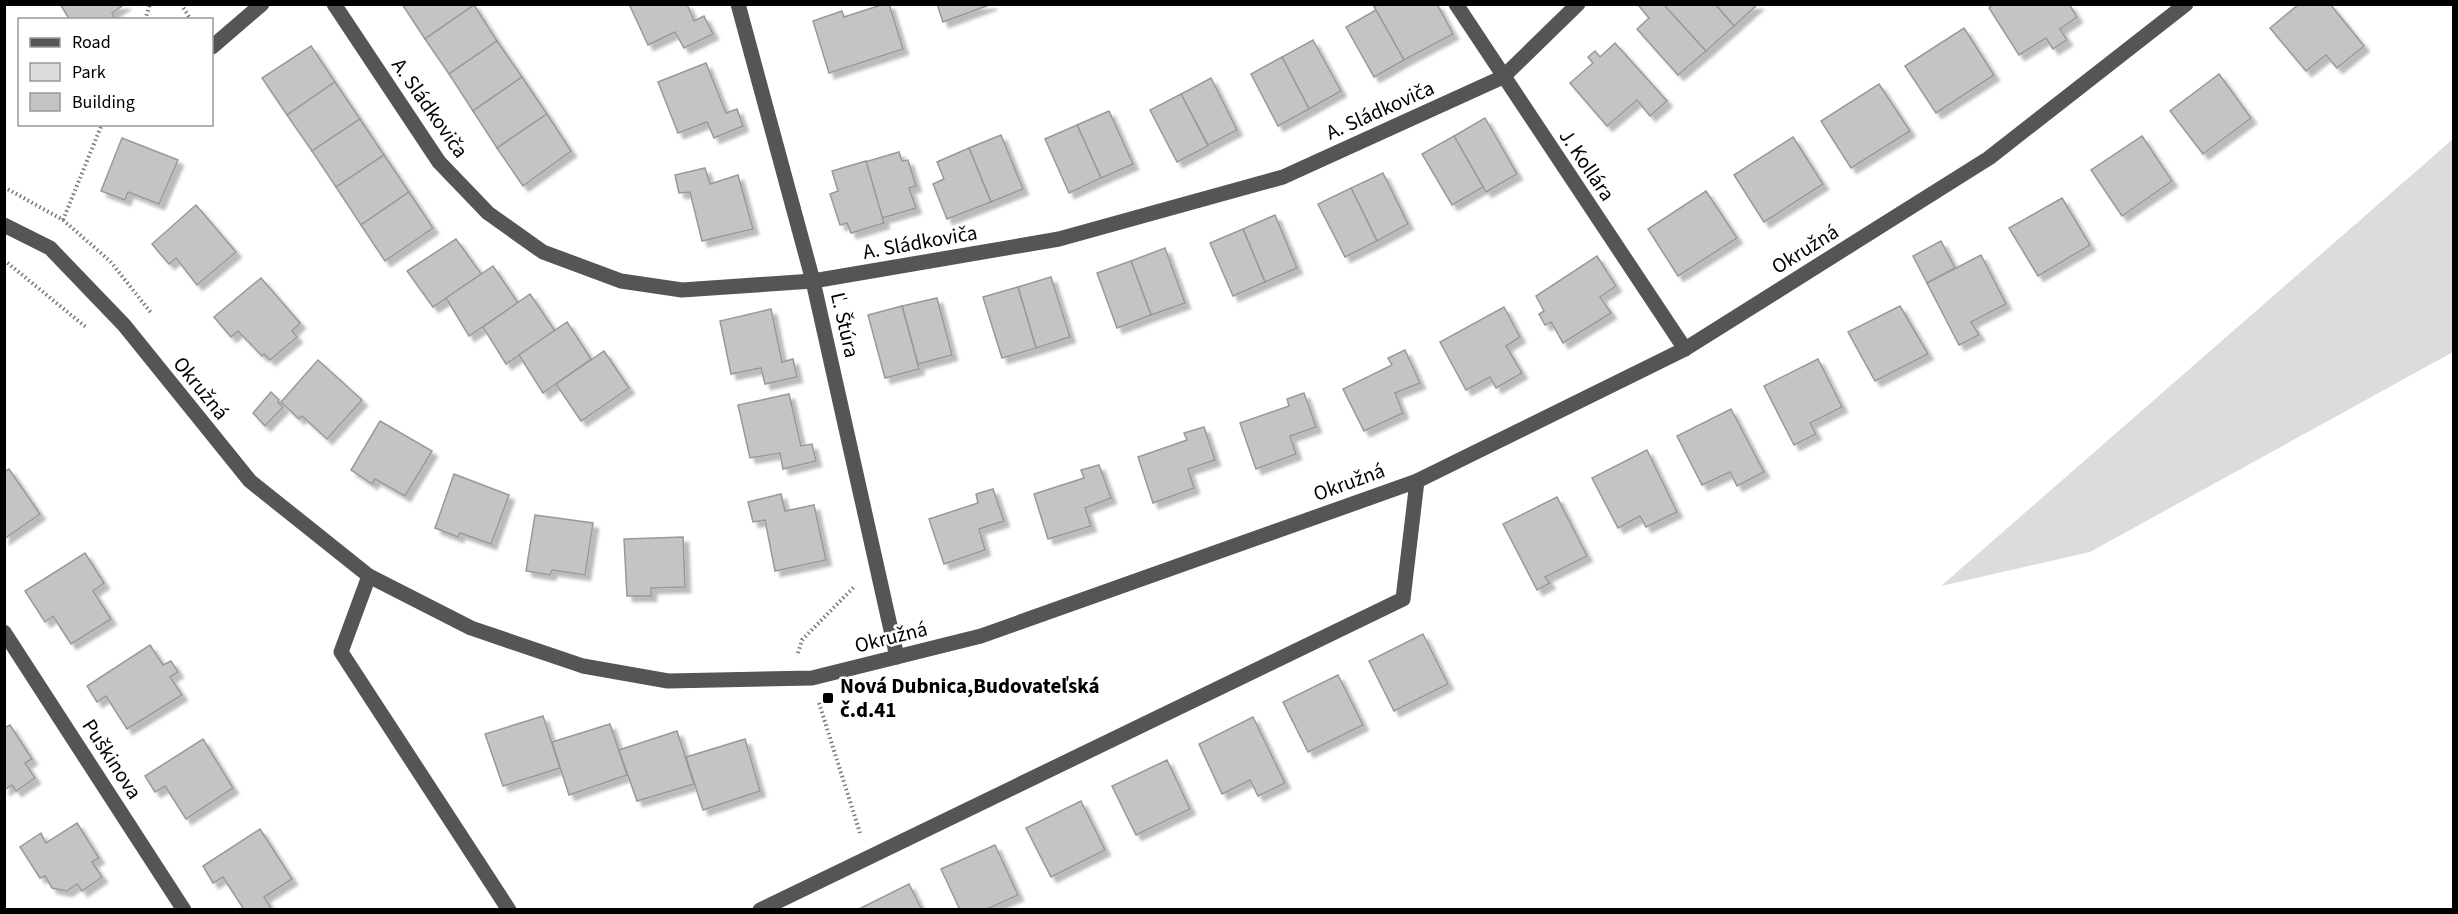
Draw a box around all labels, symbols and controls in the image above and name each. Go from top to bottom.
legend [18,18,213,126]
text: Road [72,30,111,55]
street label: A. Sládkoviča [384,52,476,164]
text: Park [72,60,106,85]
street label: A. Sládkoviča [1321,73,1439,147]
text: Building [72,90,135,115]
street label: J. Kollára [1552,123,1622,207]
street label: A. Sládkoviča [860,217,980,267]
street label: Okružná [1766,217,1844,281]
street label: Ľ. Štúra [823,289,867,361]
street label: Okružná [166,350,236,426]
street label: Okružná [1309,455,1389,509]
street label: Okružná [851,613,931,661]
place label: Nová Dubnica,Budovateľská č.d.41 [840,671,1100,725]
marker: Nová Dubnica,Budovateľská č.d.41 [821,691,835,705]
street label: Puškinova [75,713,149,805]

